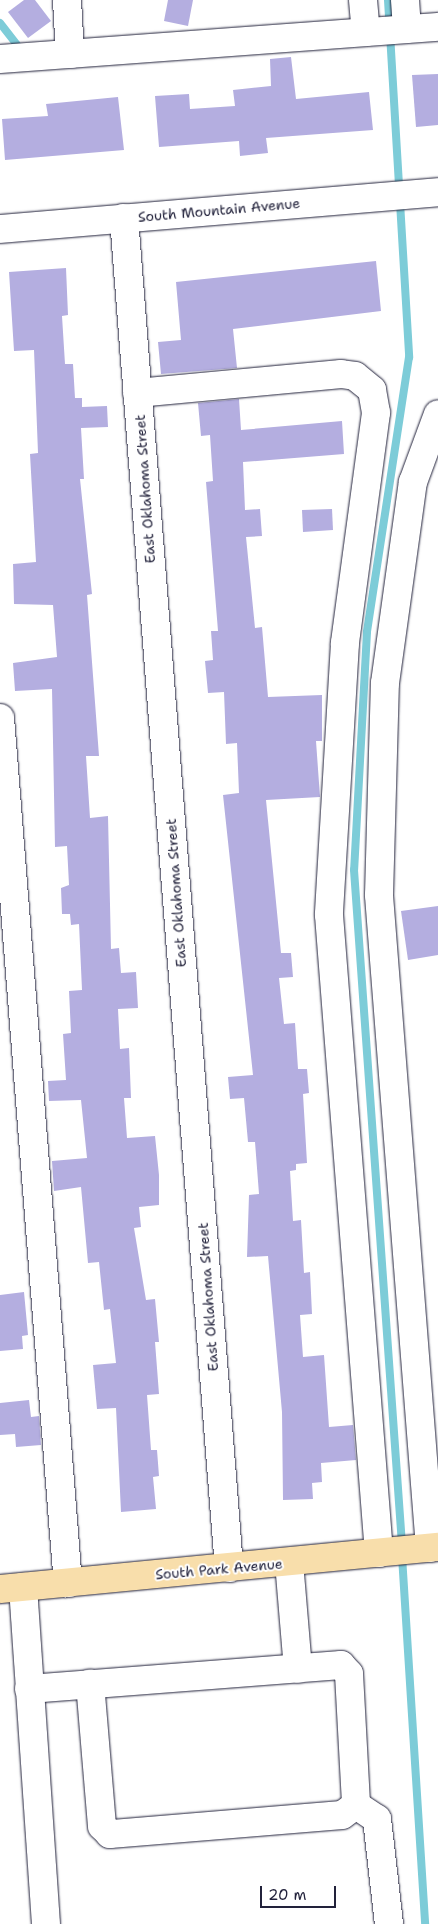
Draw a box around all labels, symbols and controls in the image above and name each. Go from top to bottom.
street label: South Mountain Avenue [137,195,301,225]
street label: East Oklahoma Street [131,414,159,564]
street label: East Oklahoma Street [162,818,190,968]
street label: East Oklahoma Street [194,1222,222,1372]
street label: South Park Avenue [155,1555,283,1583]
scale bar [263,1876,339,1908]
text: 20 m [268,1885,307,1905]

